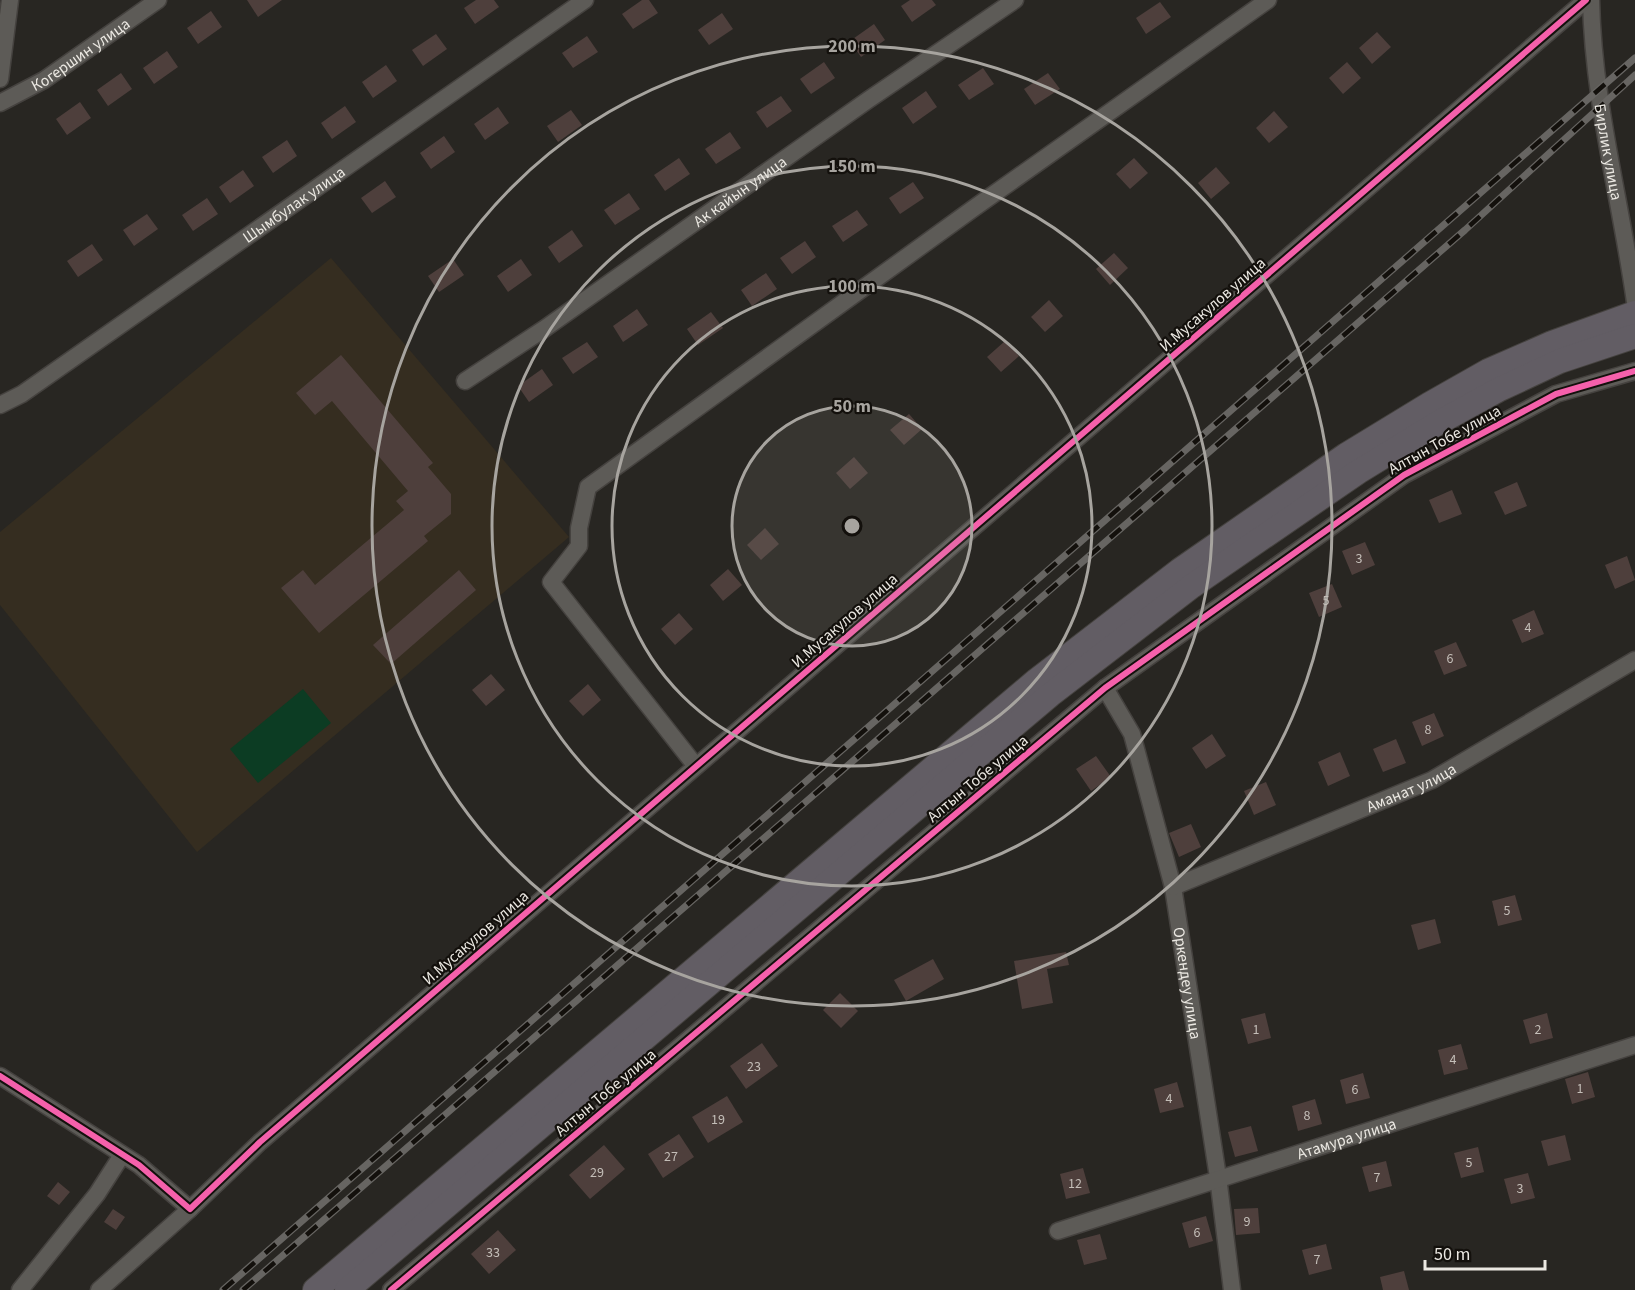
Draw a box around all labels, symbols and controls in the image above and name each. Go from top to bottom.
street label: Когершин улица [27,13,135,97]
text: 200 m [828,34,876,59]
street label: Бирлик улица [1589,102,1627,202]
street label: Ак кайын улица [689,151,791,232]
text: 150 m [828,154,876,179]
street label: Шымбулак улица [238,161,350,248]
street label: И.Мусакулов улица [1155,252,1271,357]
text: 100 m [828,274,876,299]
text: 50 m [833,394,871,419]
street label: Алтын Тобе улица [1384,400,1505,480]
centre of rings [842,516,862,536]
house number: 3 [1356,549,1363,569]
street label: И.Мусакулов улица [787,568,903,673]
house number: 5 [1323,591,1330,611]
house number: 4 [1525,618,1532,638]
house number: 6 [1447,649,1454,669]
house number: 8 [1425,720,1432,740]
street label: Алтын Тобе улица [922,730,1033,828]
street label: Аманат улица [1363,758,1460,818]
street label: И.Мусакулов улица [418,885,534,990]
house number: 5 [1504,901,1511,921]
street label: Оркендеу улица [1167,926,1206,1041]
house number: 1 [1253,1020,1260,1040]
house number: 2 [1535,1020,1542,1040]
street label: Алтын Тобе улица [550,1044,661,1142]
house number: 4 [1450,1050,1457,1070]
house number: 23 [747,1057,761,1077]
house number: 1 [1577,1079,1584,1099]
house number: 6 [1352,1080,1359,1100]
house number: 4 [1166,1089,1173,1109]
house number: 8 [1304,1106,1311,1126]
house number: 19 [711,1110,725,1130]
street label: Атамура улица [1294,1113,1399,1165]
house number: 27 [664,1147,678,1167]
house number: 5 [1466,1153,1473,1173]
house number: 29 [590,1163,604,1183]
house number: 7 [1374,1168,1381,1188]
house number: 12 [1068,1174,1082,1194]
house number: 3 [1517,1179,1524,1199]
house number: 9 [1244,1212,1251,1232]
house number: 6 [1194,1223,1201,1243]
scale bar [1425,1233,1545,1271]
text: 50 m [1434,1242,1470,1267]
house number: 33 [486,1243,500,1263]
house number: 7 [1314,1250,1321,1270]

